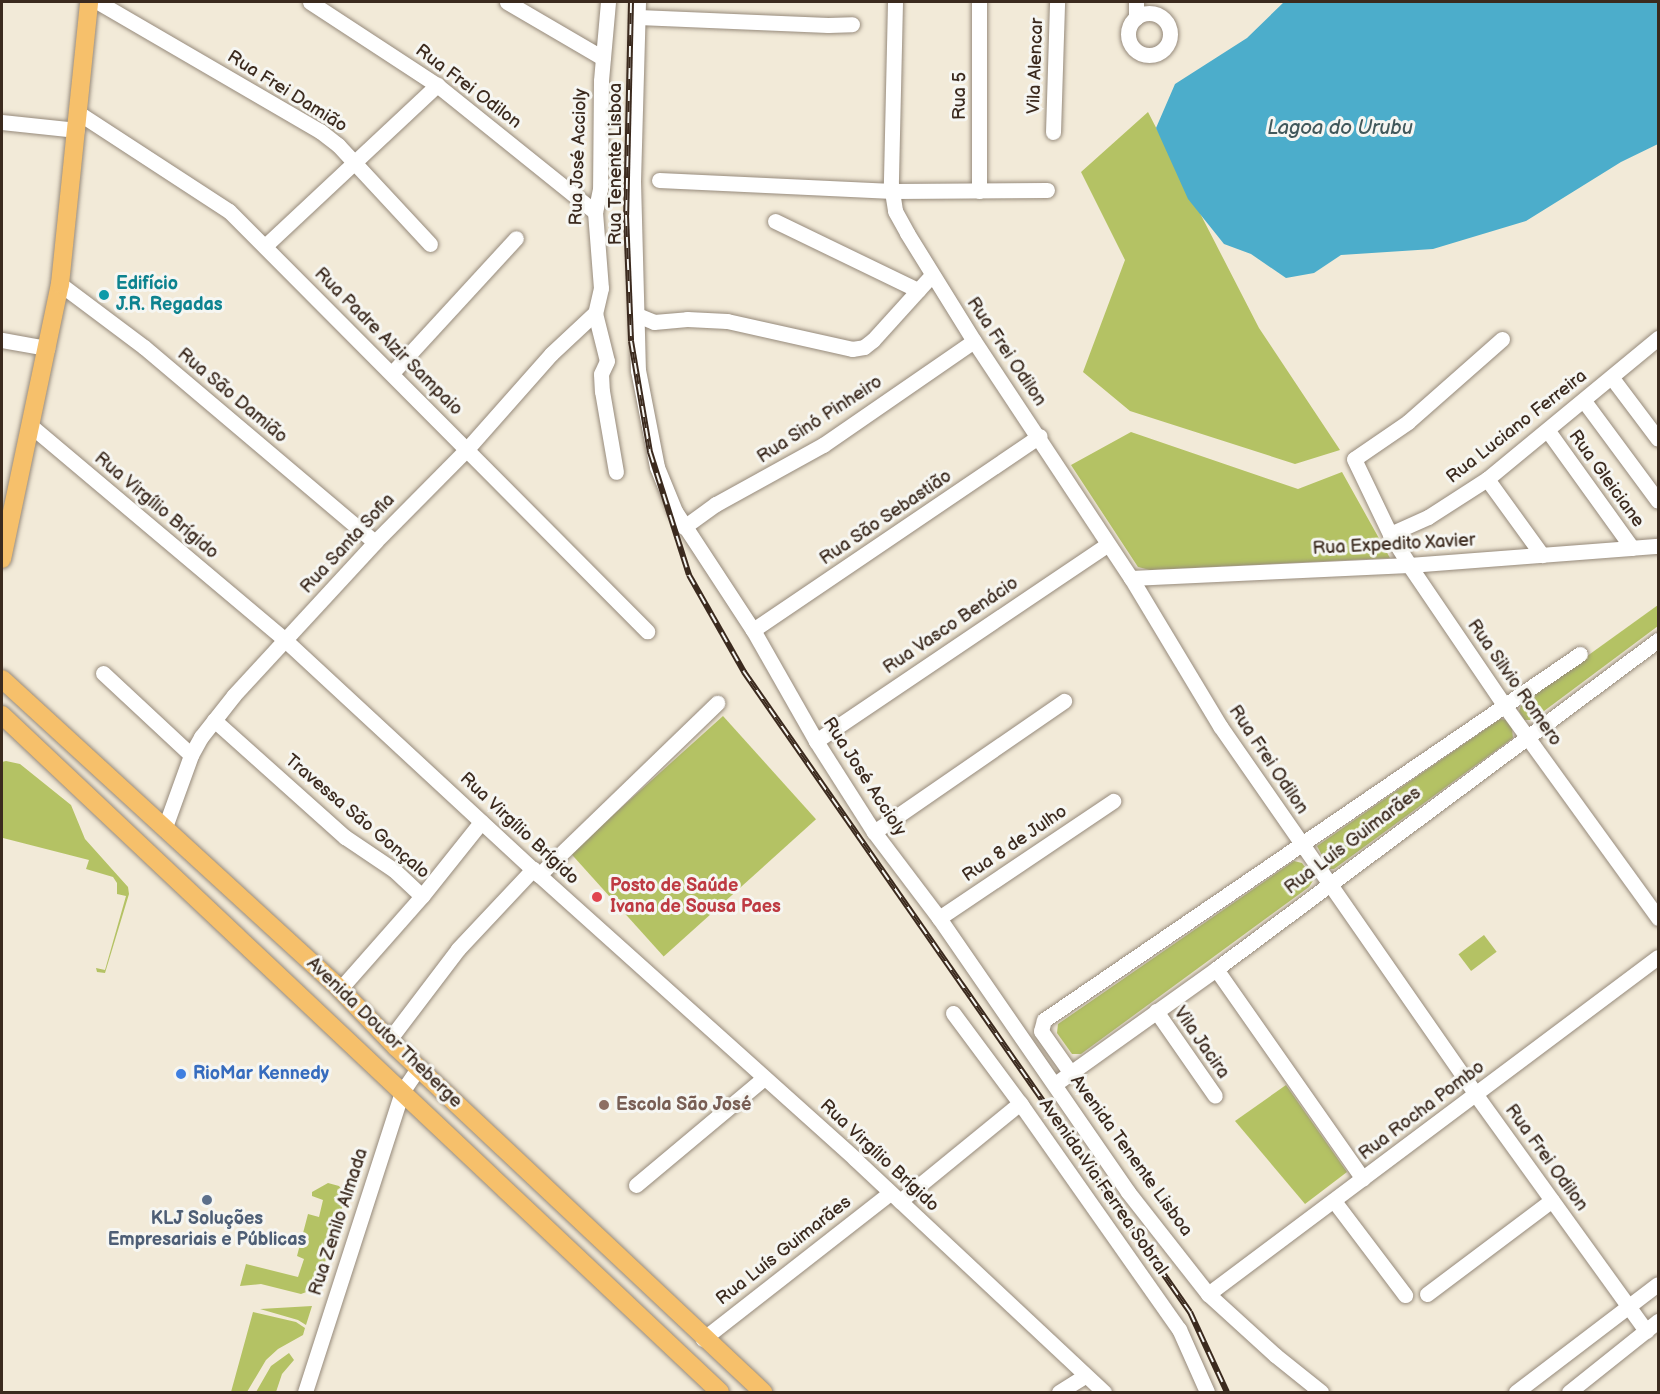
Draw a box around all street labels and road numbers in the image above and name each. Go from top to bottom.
street label: Vila Alencar [1024,18,1048,114]
street label: Rua Frei Odilon [411,40,525,134]
street label: Rua Frei Damião [223,46,351,138]
street label: Rua 5 [949,72,971,120]
street label: Rua Tenente Lisboa [605,83,627,245]
street label: Rua José Accioly [566,88,592,226]
street label: Rua Padre Alzir Sampaio [309,263,467,421]
street label: Rua Frei Odilon [962,293,1050,411]
street label: Rua São Damião [173,344,291,448]
street label: Rua Luciano Ferreira [1443,365,1591,489]
street label: Rua Sinó Pinheiro [753,371,887,469]
street label: Rua Gleiciane [1563,426,1649,532]
street label: Rua Virgílio Brígido [89,448,223,564]
street label: Rua São Sebastião [816,466,956,570]
street label: Rua Santa Sofia [296,489,400,599]
street label: Rua Expedito Xavier [1312,530,1476,560]
street label: Rua Vasco Benácio [879,573,1023,679]
street label: Rua Silvio Romero [1462,615,1566,751]
street label: Rua Frei Odilon [1224,701,1312,819]
street label: Rua José Accioly [817,713,911,841]
street label: Travessa São Gonçalo [280,750,434,884]
street label: Rua Virgílio Brígido [455,768,583,890]
street label: Rua Luís Guimarães [1281,783,1425,899]
street label: Rua 8 de Julho [958,801,1072,887]
street label: Avenida Doutor Theberge [302,953,466,1113]
street label: Vila Jacira [1168,1003,1234,1083]
street label: Rua Rocha Pombo [1355,1057,1489,1165]
street label: Avenida Tenente Lisboa [1065,1071,1197,1241]
street label: Rua Virgílio Brígido [815,1095,943,1217]
street label: Avenida Via Ferrea Sobral [1034,1095,1172,1279]
street label: Rua Frei Odilon [1500,1100,1592,1216]
street label: Rua Zenilo Almada [305,1146,373,1298]
street label: Rua Luís Guimarães [712,1192,856,1310]

